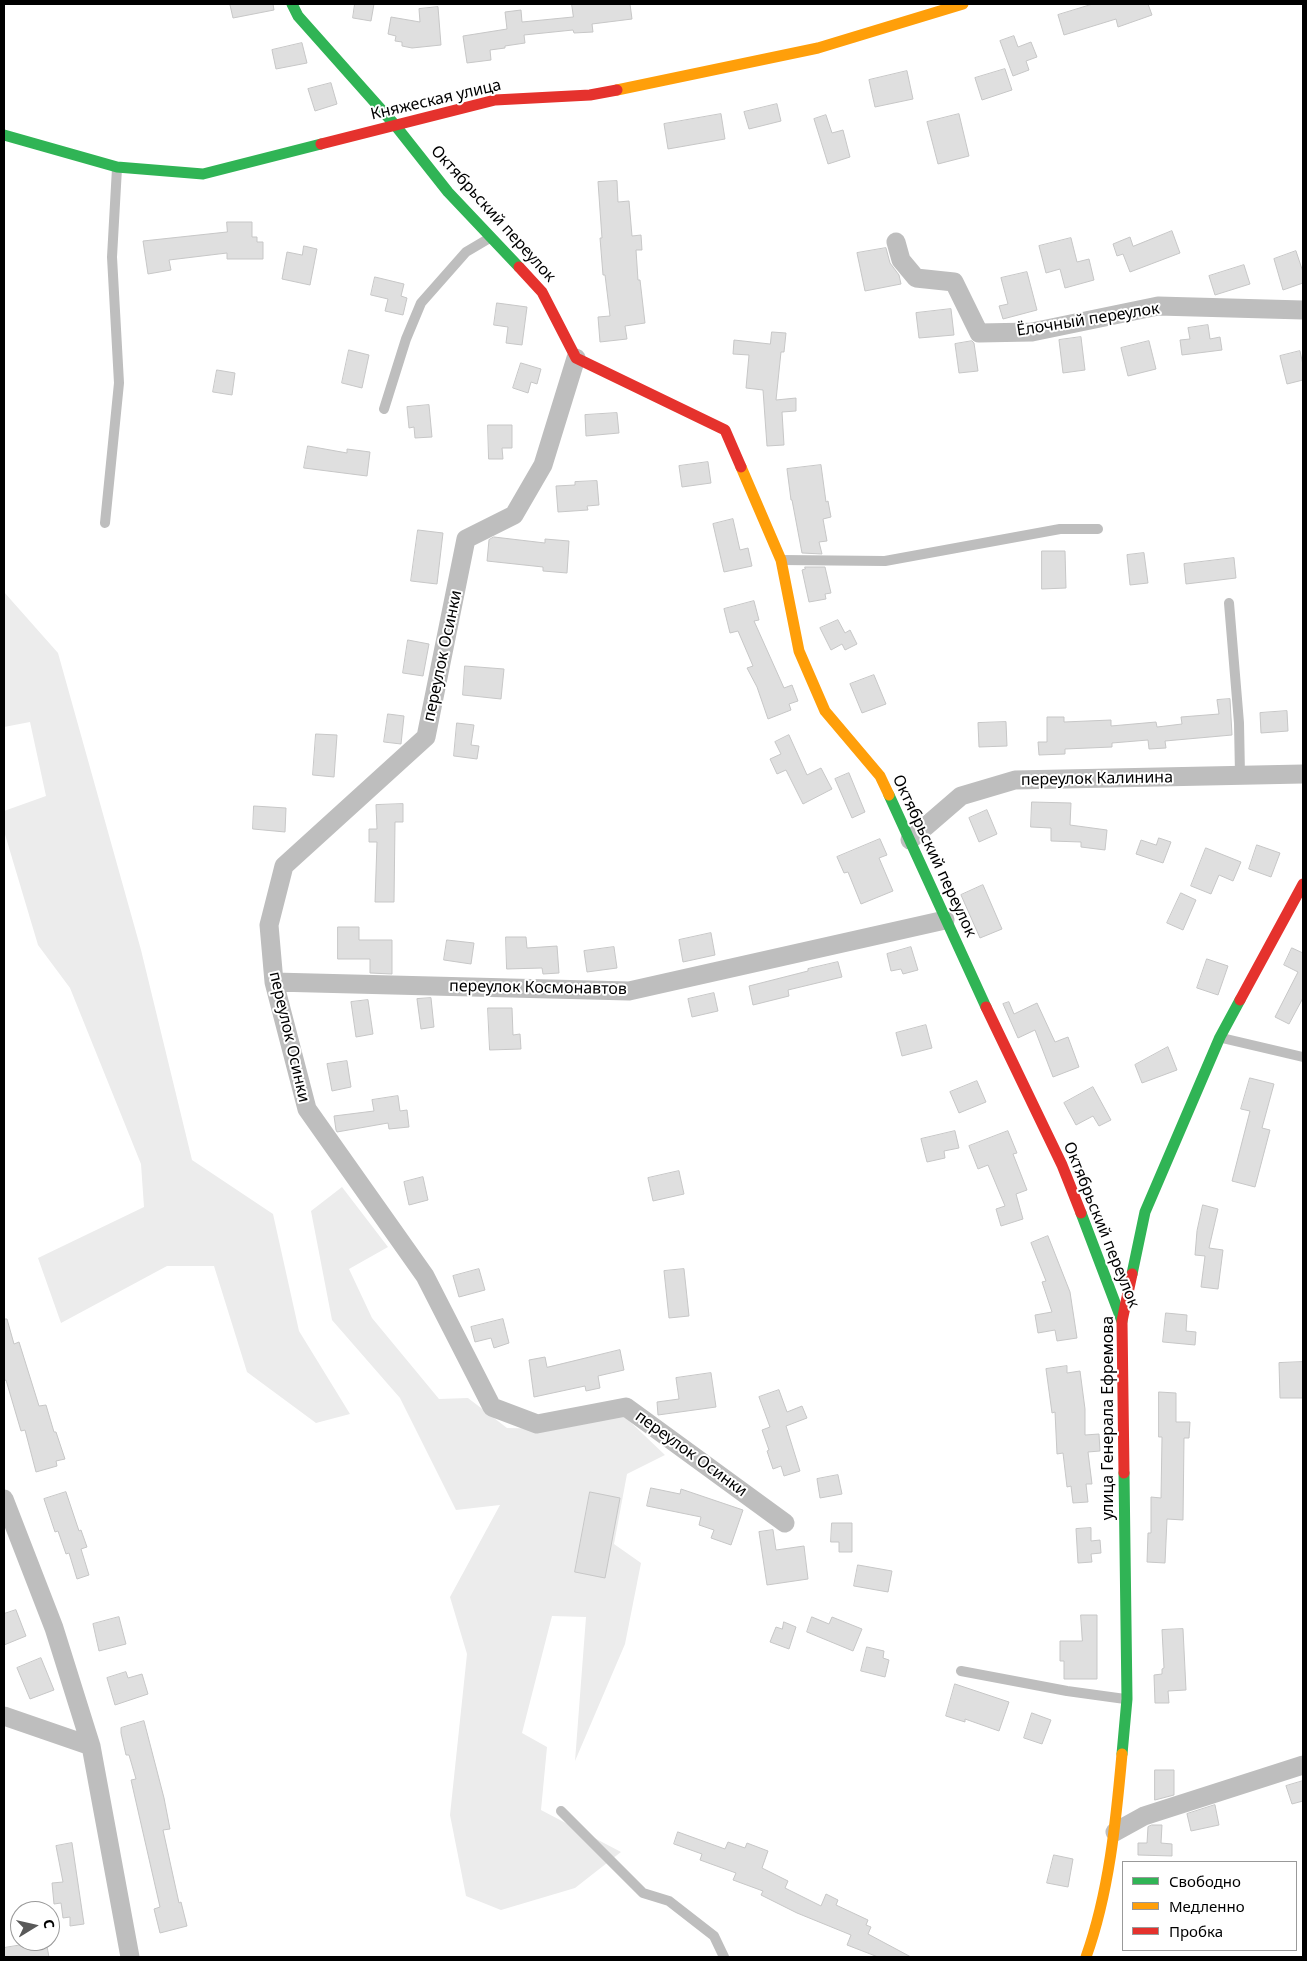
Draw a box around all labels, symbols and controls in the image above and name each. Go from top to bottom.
street label: Княжеская улица [369,76,503,124]
street label: Октябрьский переулок [427,142,559,286]
street label: Ёлочный переулок [1015,299,1161,341]
street label: переулок Осинки [420,589,466,723]
street label: переулок Калинина [1021,768,1173,790]
street label: Октябрьский переулок [888,772,980,940]
street label: переулок Осинки [265,970,313,1104]
street label: переулок Космонавтов [449,977,627,999]
street label: Октябрьский переулок [1059,1139,1143,1311]
street label: улица Генерала Ефремова [1098,1316,1118,1520]
street label: переулок Осинки [631,1407,751,1501]
legend [1122,1861,1297,1951]
text: Свободно [1169,1871,1241,1891]
text: Медленно [1169,1896,1245,1916]
north arrow [10,1901,60,1951]
text: С [39,1918,59,1930]
text: Пробка [1169,1921,1223,1941]

